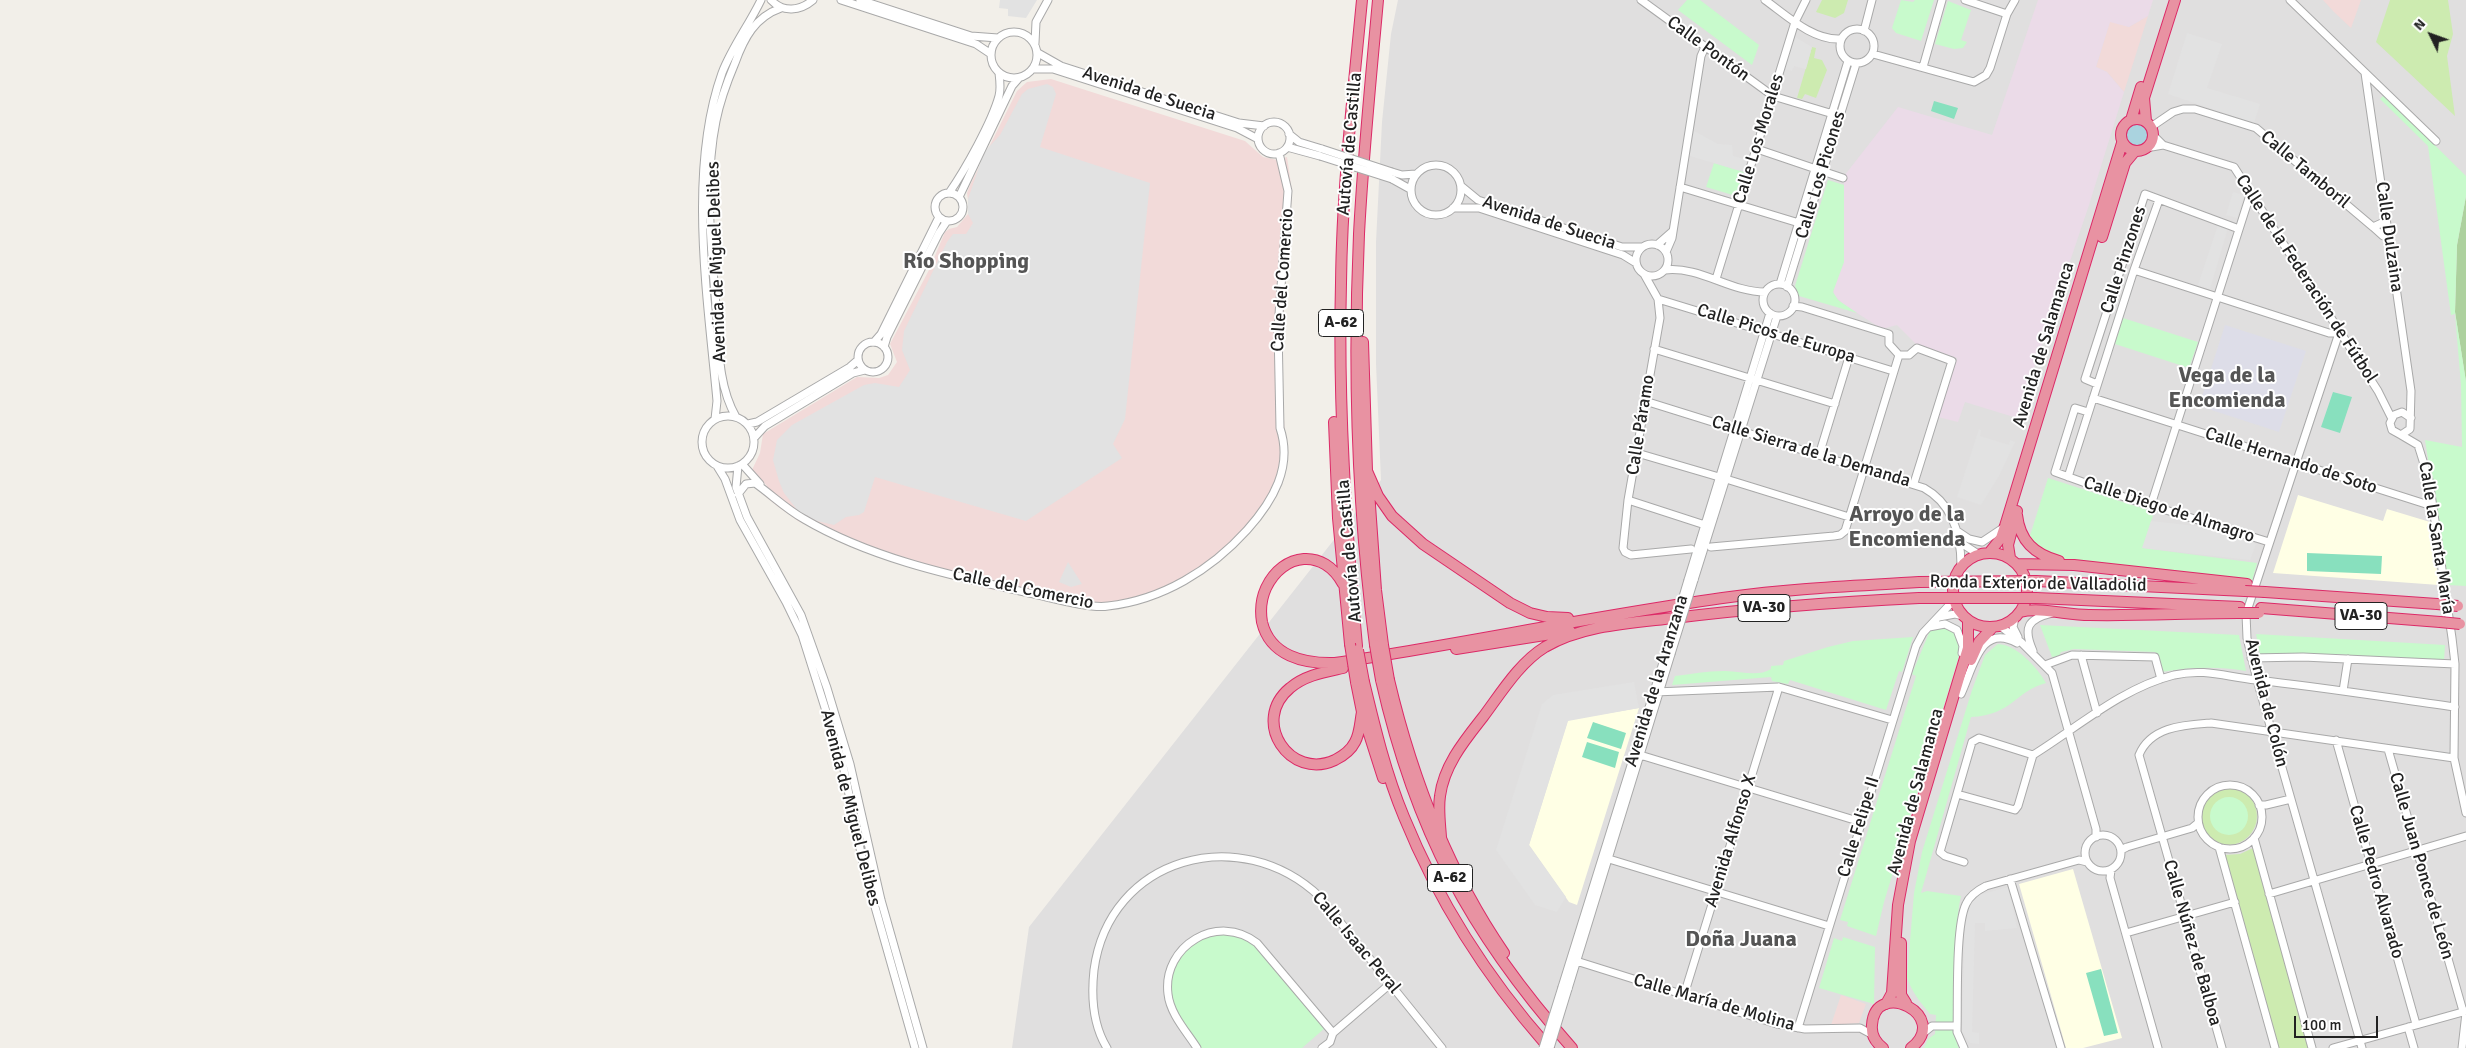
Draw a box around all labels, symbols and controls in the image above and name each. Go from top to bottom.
north arrow [2406,10,2456,60]
street label: Calle Pontón [1662,12,1754,86]
text: N [2410,15,2429,34]
street label: Avenida de Suecia [1080,62,1218,126]
street label: Calle Los Morales [1729,71,1789,207]
street label: Autovía de Castilla [1333,72,1367,216]
street label: Calle Los Picones [1791,108,1851,242]
street label: Calle Tamboril [2256,126,2354,214]
street label: Avenida de Miguel Delibes [703,161,731,363]
street label: Calle de la Federación de Fútbol [2230,171,2382,387]
street label: Calle Dulzaina [2371,180,2407,294]
street label: Avenida de Suecia [1480,191,1618,255]
street label: Calle Pinzones [2096,204,2152,316]
street label: Calle del Comercio [1267,208,1299,352]
district label: Río Shopping [903,249,1029,275]
street label: Avenida de Salamanca [2009,260,2079,430]
street label: Calle Picos de Europa [1694,300,1858,368]
road number: A-62 [1318,309,1364,336]
district label: Vega de la Encomienda [2169,363,2285,414]
street label: Calle Páramo [1622,373,1660,477]
street label: Calle Sierra de la Demanda [1709,411,1913,493]
street label: Calle Hernando de Soto [2202,423,2380,499]
street label: Calle la Santa María [2413,460,2459,616]
street label: Calle Diego de Almagro [2081,472,2257,548]
street label: Autovía de Castilla [1333,479,1367,623]
district label: Arroyo de la Encomienda [1849,502,1965,554]
street label: Calle del Comercio [951,564,1095,614]
street label: Ronda Exterior de Valladolid [1929,571,2147,597]
street label: Avenida de la Aranzana [1621,593,1693,769]
road number: VA-30 [1738,594,1790,622]
road number: VA-30 [2335,602,2387,630]
street label: Avenida de Colón [2240,636,2292,770]
street label: Avenida de Salamanca [1883,706,1949,878]
street label: Avenida de Miguel Delibes [815,708,885,908]
street label: Calle Juan Ponce de León [2384,770,2458,962]
street label: Avenida Alfonso X [1701,772,1761,910]
street label: Calle Felipe II [1833,774,1885,880]
street label: Calle Pedro Alvarado [2344,803,2408,961]
street label: Calle Núñez de Balboa [2158,857,2226,1029]
road number: A-62 [1428,864,1472,891]
street label: Calle Isaac Peral [1307,888,1405,998]
district label: Doña Juana [1685,927,1797,953]
street label: Calle María de Molina [1631,970,1797,1036]
scale bar [2296,1006,2380,1038]
text: 100 m [2302,1016,2342,1034]

